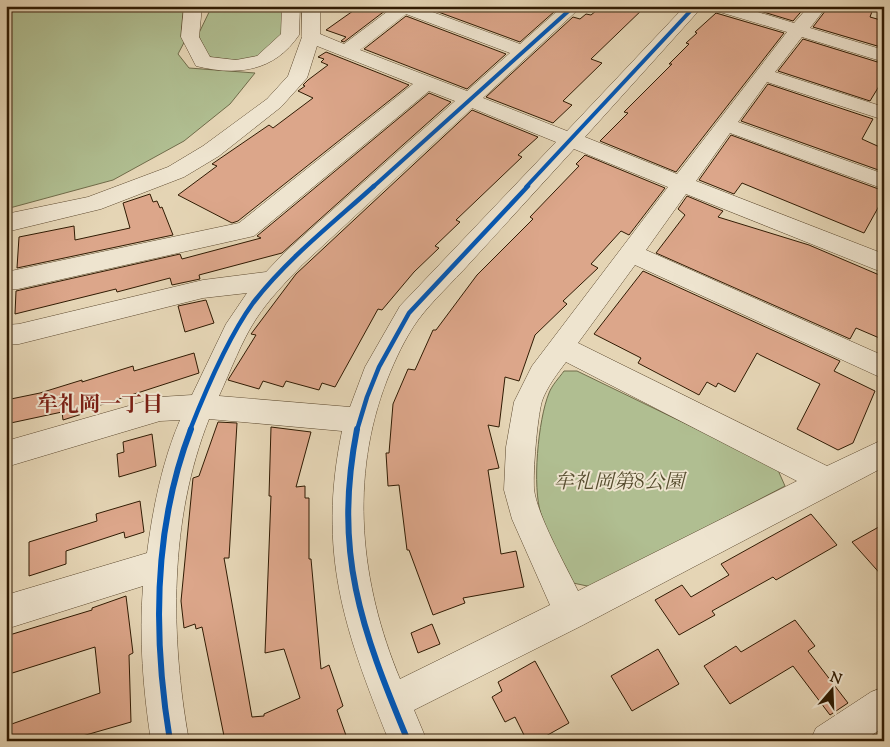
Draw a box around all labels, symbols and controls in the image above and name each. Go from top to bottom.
district label: 牟礼岡一丁目 [37,391,163,421]
park label: 牟礼岡第8公園 [554,469,687,498]
north arrow [808,664,858,714]
text: N [827,668,844,691]

